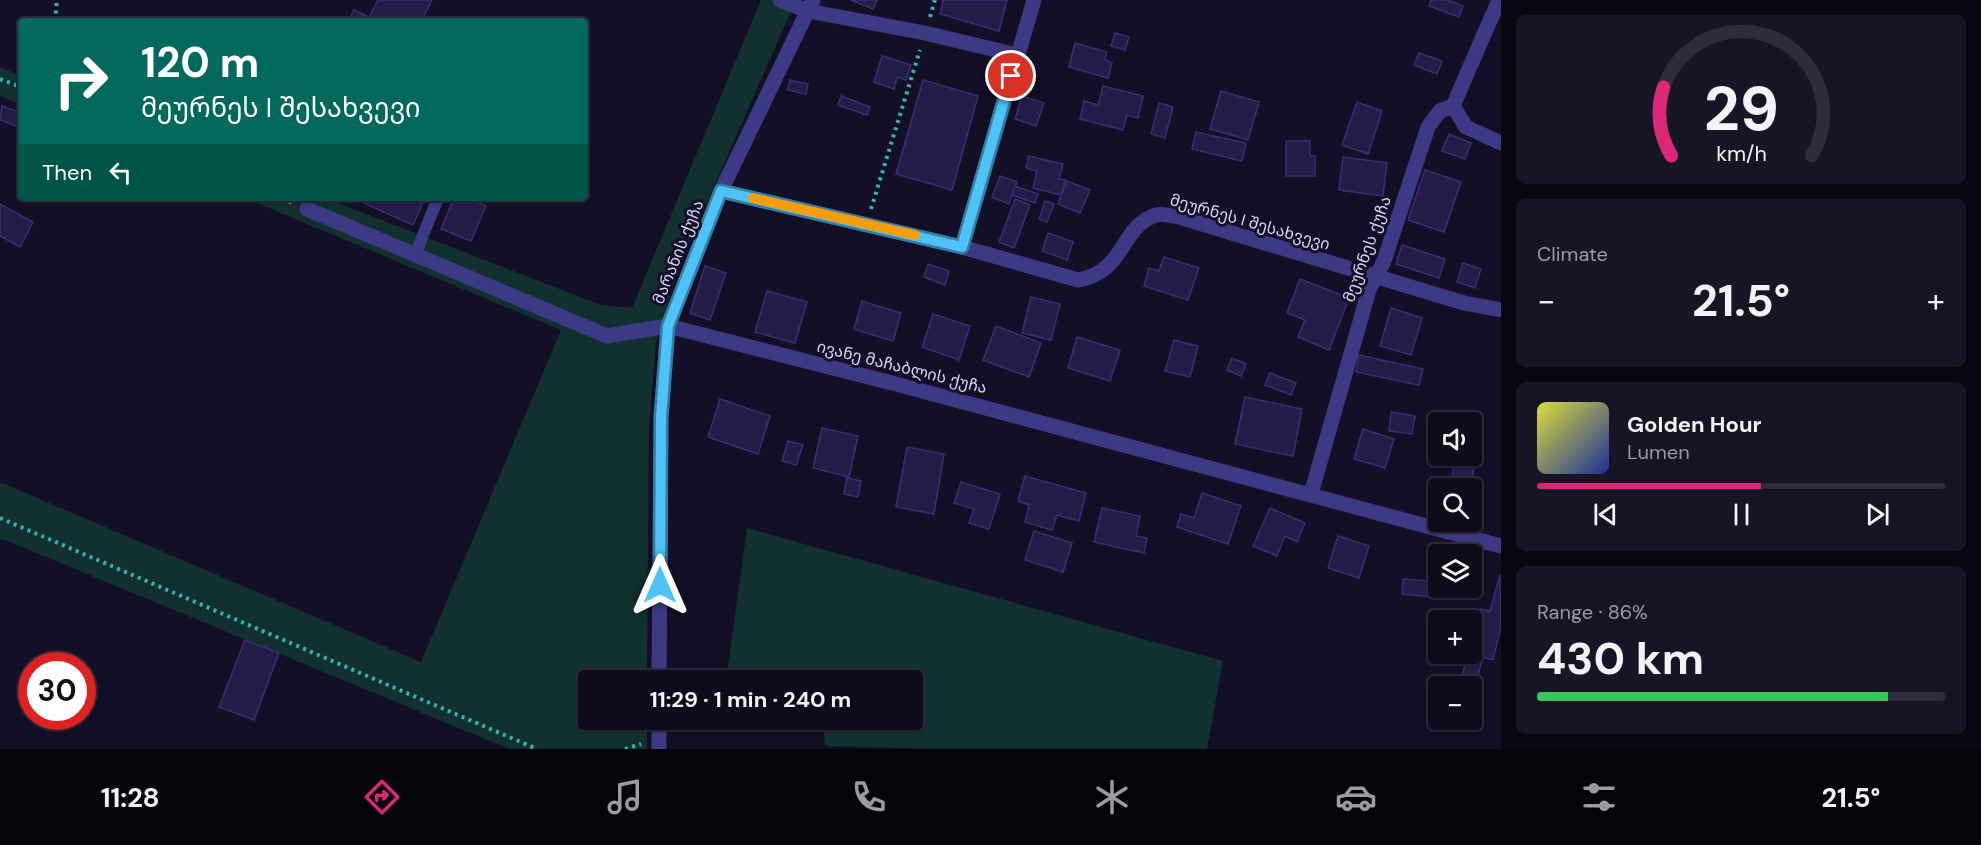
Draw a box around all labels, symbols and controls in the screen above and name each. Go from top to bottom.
text: 120 m [141,35,259,90]
icon: right [42,42,120,120]
pin [985,50,1036,101]
icon: arrive [994,59,1027,92]
text: 29 [1703,68,1779,149]
text: მეურნეს I შესახვევი [141,90,420,125]
text: km/h [1716,141,1766,169]
icon: left [104,156,137,189]
text: Then [42,158,92,187]
street label: მეურნეს I შესახვევი [1168,189,1332,255]
street label: მეურნეს ქუჩა [1338,193,1396,305]
street label: მარანის ქუჩა [648,197,708,307]
text: Climate [1537,241,1608,267]
text: 21.5° [1692,271,1790,330]
text: − [1537,279,1555,322]
text: + [1927,279,1945,322]
street label: ივანე მაჩაბლის ქუჩა [815,336,989,398]
text: Golden Hour [1627,410,1762,439]
map controls [1428,412,1482,730]
button: sound [1428,412,1482,466]
text: Lumen [1627,439,1690,465]
button: search [1428,478,1482,532]
icon: previous [1589,498,1622,531]
icon: pause [1725,498,1758,531]
icon: next [1861,498,1894,531]
button: layers [1428,544,1482,598]
position arrow [628,553,692,617]
text: Range · 86% [1537,599,1648,625]
button: + [1428,610,1482,664]
text: 430 km [1537,629,1704,688]
speed limit sign: 30 [18,652,96,730]
button: − [1428,676,1482,730]
text: 11:29 · 1 min · 240 m [650,685,851,714]
icon: directions [361,776,403,818]
icon: music [604,776,646,818]
icon: phone [848,776,890,818]
icon: climate [1091,776,1133,818]
icon: car [1335,776,1377,818]
icon: filters [1578,776,1620,818]
text: 11:28 [101,780,160,815]
text: 21.5° [1821,780,1880,815]

